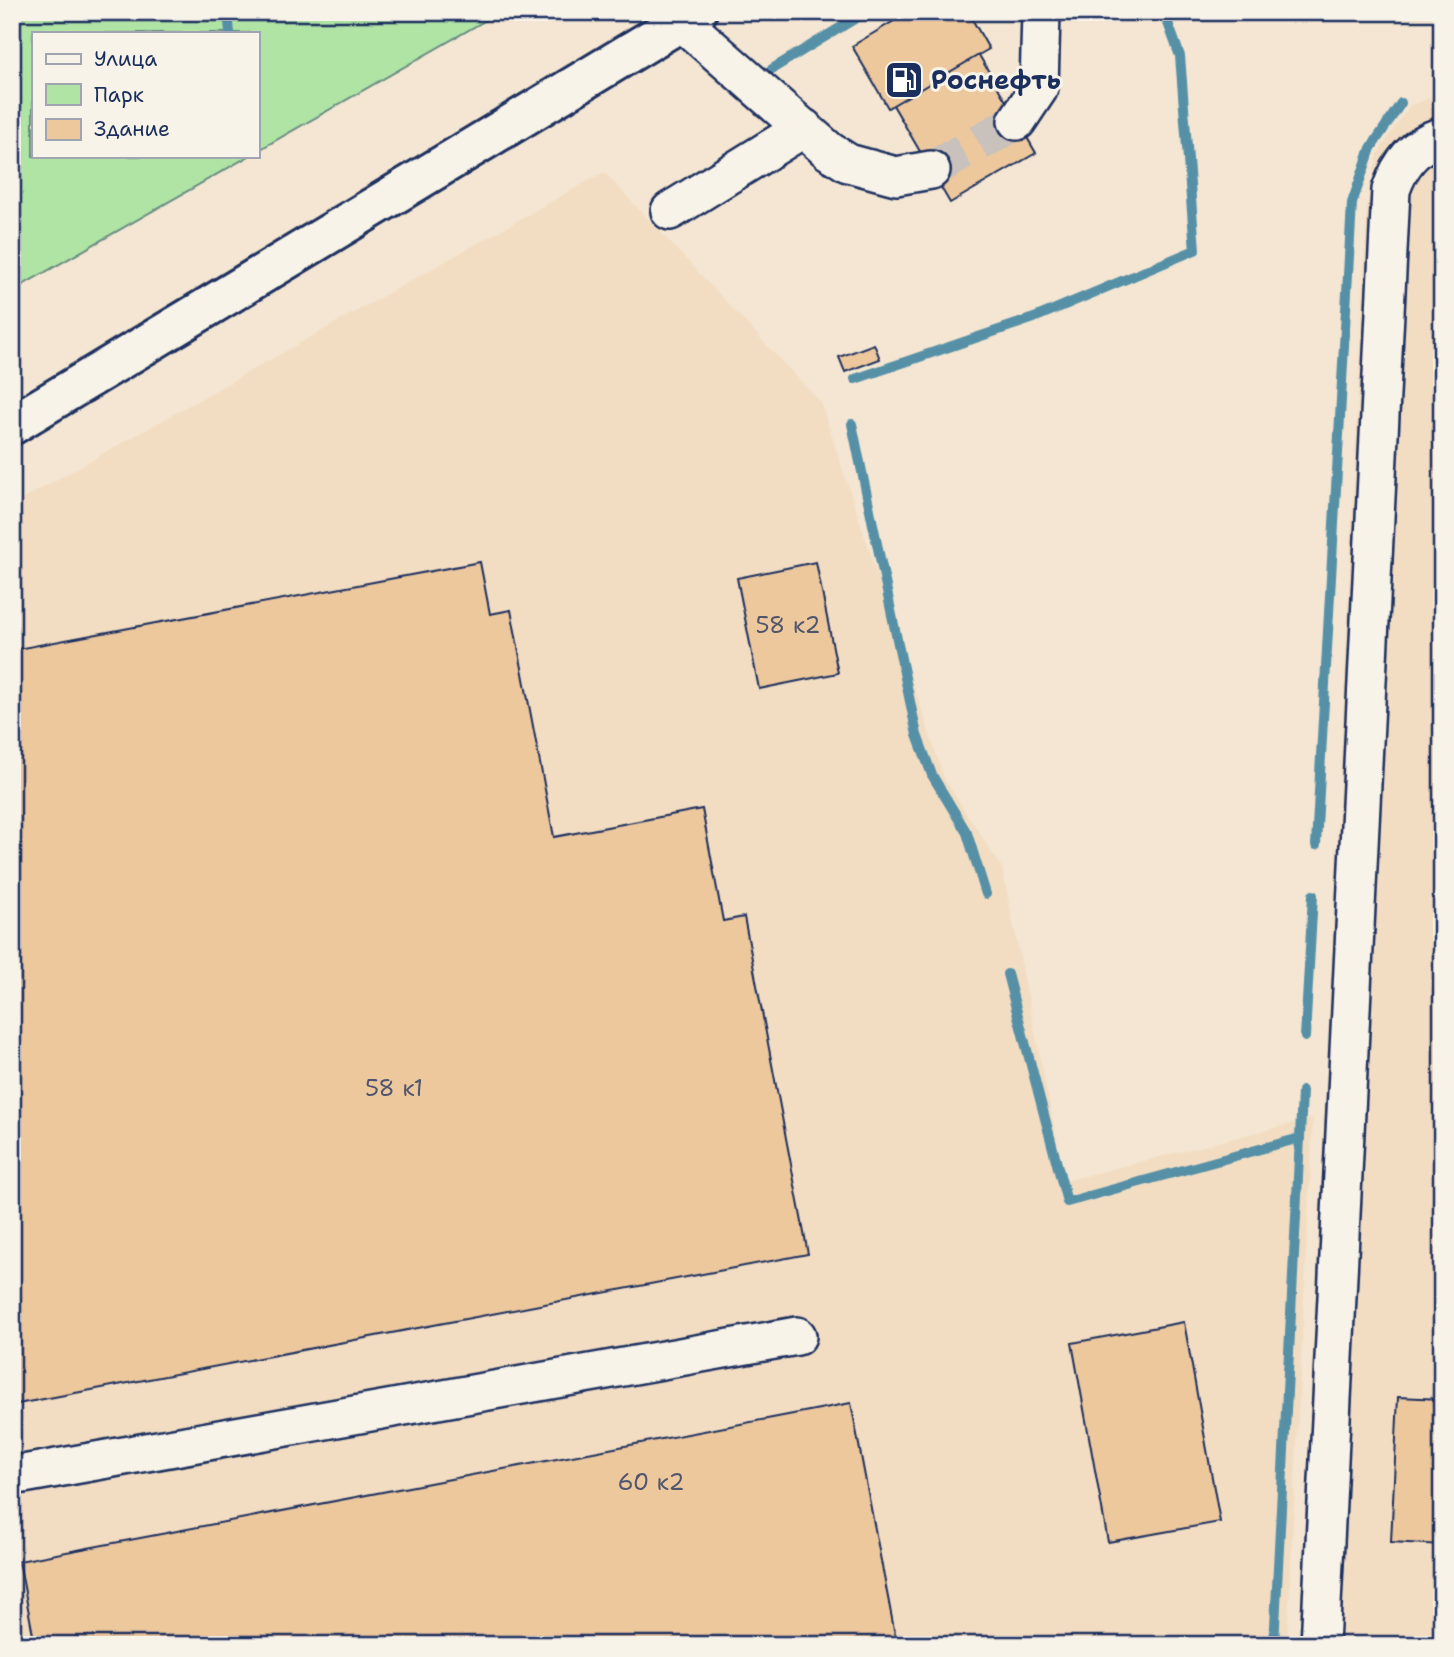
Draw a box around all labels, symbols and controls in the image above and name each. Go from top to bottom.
legend [32,32,259,158]
text: Улица [94,45,157,73]
fuel station icon: Роснефть [883,59,925,101]
place label: Роснефть [931,62,1061,97]
text: Парк [94,81,144,109]
text: Здание [94,115,170,143]
house number: 58 к2 [755,610,821,640]
house number: 58 к1 [365,1073,423,1103]
house number: 60 к2 [617,1467,685,1497]

